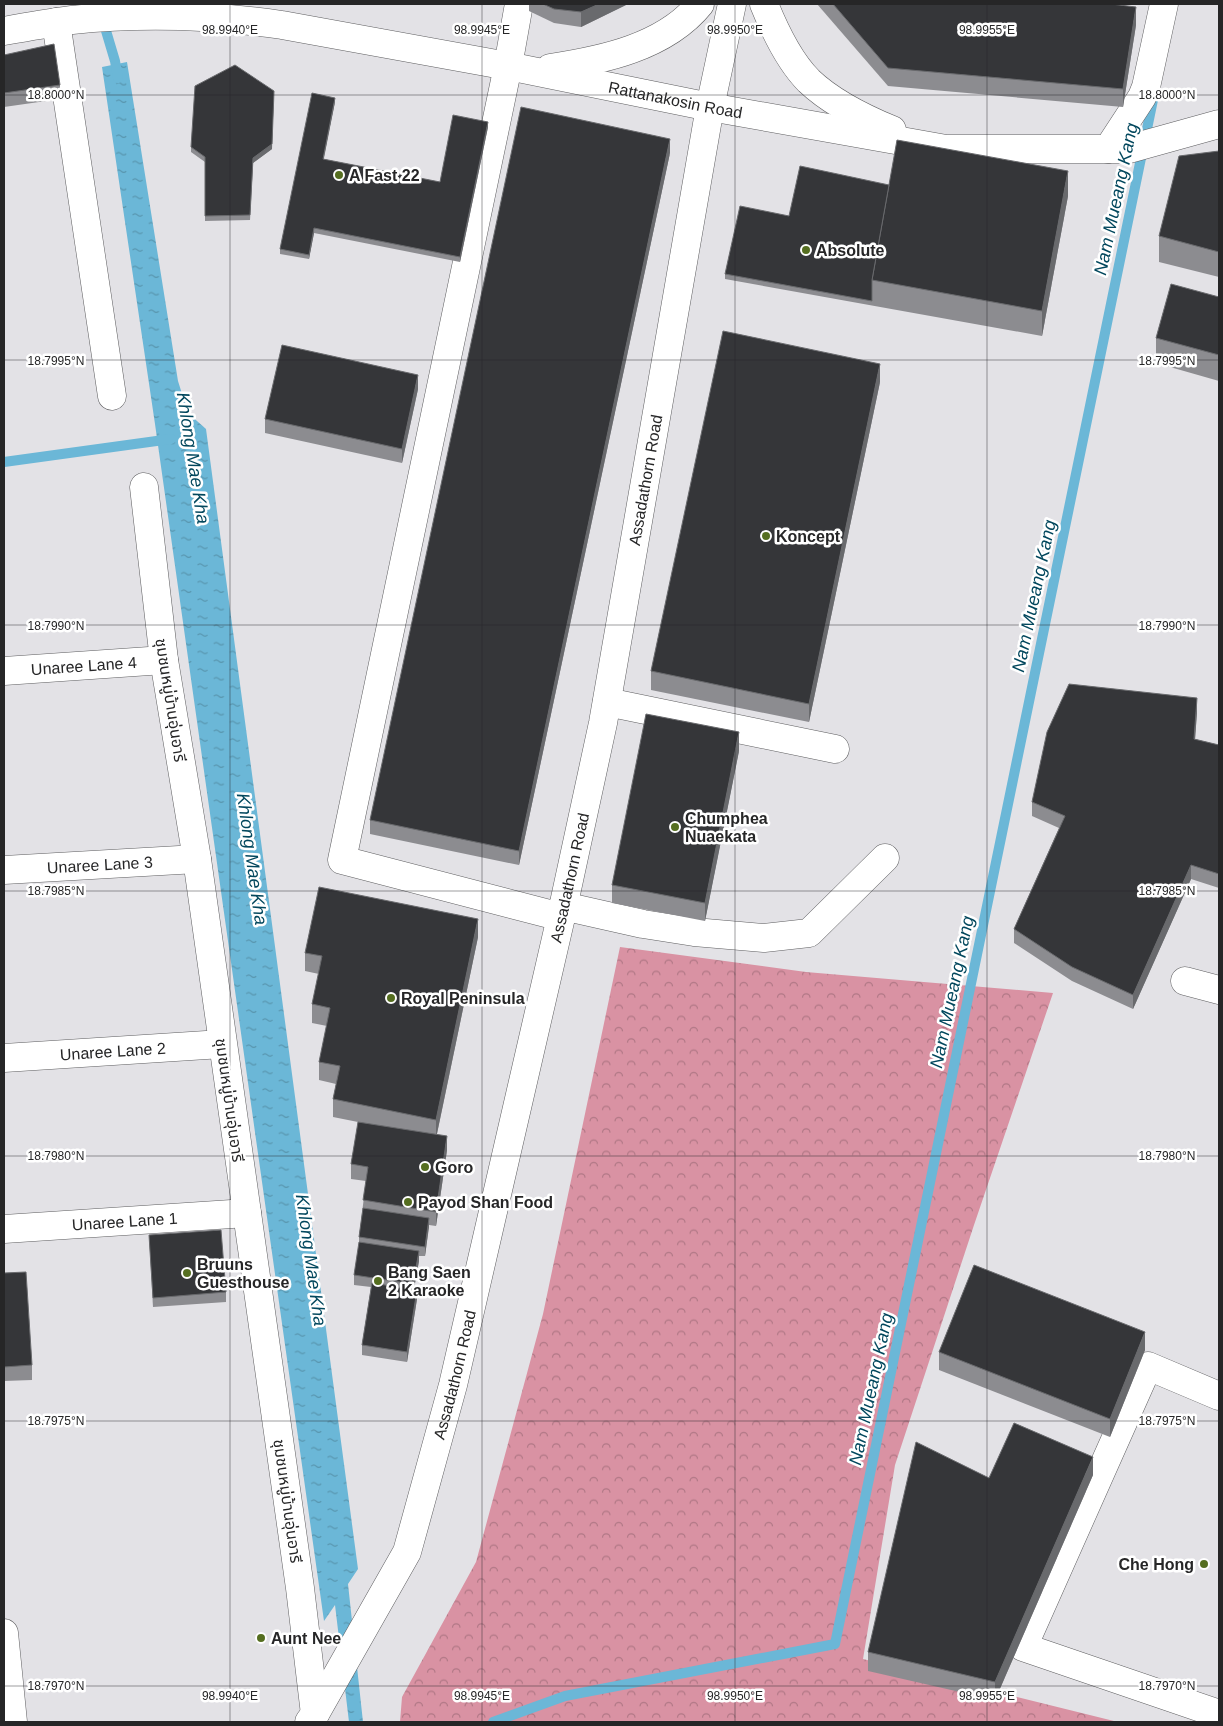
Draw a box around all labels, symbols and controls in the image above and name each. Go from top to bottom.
text: 98.9940°E [202,23,258,37]
text: 98.9945°E [454,23,510,37]
text: 98.9950°E [707,23,763,37]
text: 98.9955°E [959,23,1015,37]
street label: Rattanakosin Road [607,79,744,122]
text: 18.8000°N [28,88,84,102]
text: 18.8000°N [1139,88,1195,102]
water label: Nam Mueang Kang [1090,121,1142,277]
place label: A Fast 22 [349,167,420,184]
marker: A Fast 22 [333,169,345,181]
place label: Absolute [816,242,885,259]
marker: Absolute [800,244,812,256]
text: 18.7995°N [28,354,84,368]
text: 18.7995°N [1139,354,1195,368]
water label: Khlong Mae Kha [173,391,213,525]
street label: Assadathorn Road [626,413,665,547]
water label: Nam Mueang Kang [1008,518,1060,674]
place label: Koncept [776,528,841,545]
marker: Koncept [760,530,772,542]
text: 18.7990°N [28,619,84,633]
text: 18.7990°N [1139,619,1195,633]
street label: ชุมชนหมู่บ้านอุ่นอารี [151,637,189,763]
street label: Unaree Lane 4 [30,654,137,678]
water label: Khlong Mae Kha [233,792,271,926]
place label: Chumphea Nuaekata [685,810,768,845]
street label: Assadathorn Road [547,811,592,944]
marker: Chumphea Nuaekata [669,821,681,833]
street label: Unaree Lane 3 [46,854,153,877]
text: 18.7985°N [28,884,84,898]
text: 18.7985°N [1139,884,1195,898]
water label: Nam Mueang Kang [926,914,978,1070]
place label: Royal Peninsula [401,990,525,1007]
marker: Royal Peninsula [385,992,397,1004]
street label: ชุมชนหมู่บ้านอุ่นอารี [211,1037,247,1163]
street label: Unaree Lane 2 [59,1040,166,1063]
text: 18.7980°N [28,1149,84,1163]
text: 18.7980°N [1139,1149,1195,1163]
place label: Goro [435,1159,473,1176]
marker: Goro [419,1161,431,1173]
water label: Khlong Mae Kha [292,1193,330,1327]
place label: Payod Shan Food [418,1194,553,1211]
marker: Payod Shan Food [402,1196,414,1208]
street label: Unaree Lane 1 [71,1210,178,1234]
place label: Bruuns Guesthouse [197,1256,290,1291]
place label: Bang Saen 2 Karaoke [388,1264,471,1299]
marker: Bruuns Guesthouse [181,1267,193,1279]
marker: Bang Saen 2 Karaoke [372,1275,384,1287]
street label: Assadathorn Road [430,1308,479,1441]
water label: Nam Mueang Kang [845,1311,897,1467]
text: 18.7975°N [28,1414,84,1428]
text: 18.7975°N [1139,1414,1195,1428]
street label: ชุมชนหมู่บ้านอุ่นอารี [269,1438,305,1564]
place label: Che Hong [1118,1556,1194,1573]
marker: Che Hong [1198,1558,1210,1570]
place label: Aunt Nee [271,1630,341,1647]
marker: Aunt Nee [255,1632,267,1644]
text: 18.7970°N [28,1679,84,1693]
text: 18.7970°N [1139,1679,1195,1693]
text: 98.9940°E [202,1689,258,1703]
text: 98.9945°E [454,1689,510,1703]
text: 98.9950°E [707,1689,763,1703]
text: 98.9955°E [959,1689,1015,1703]

